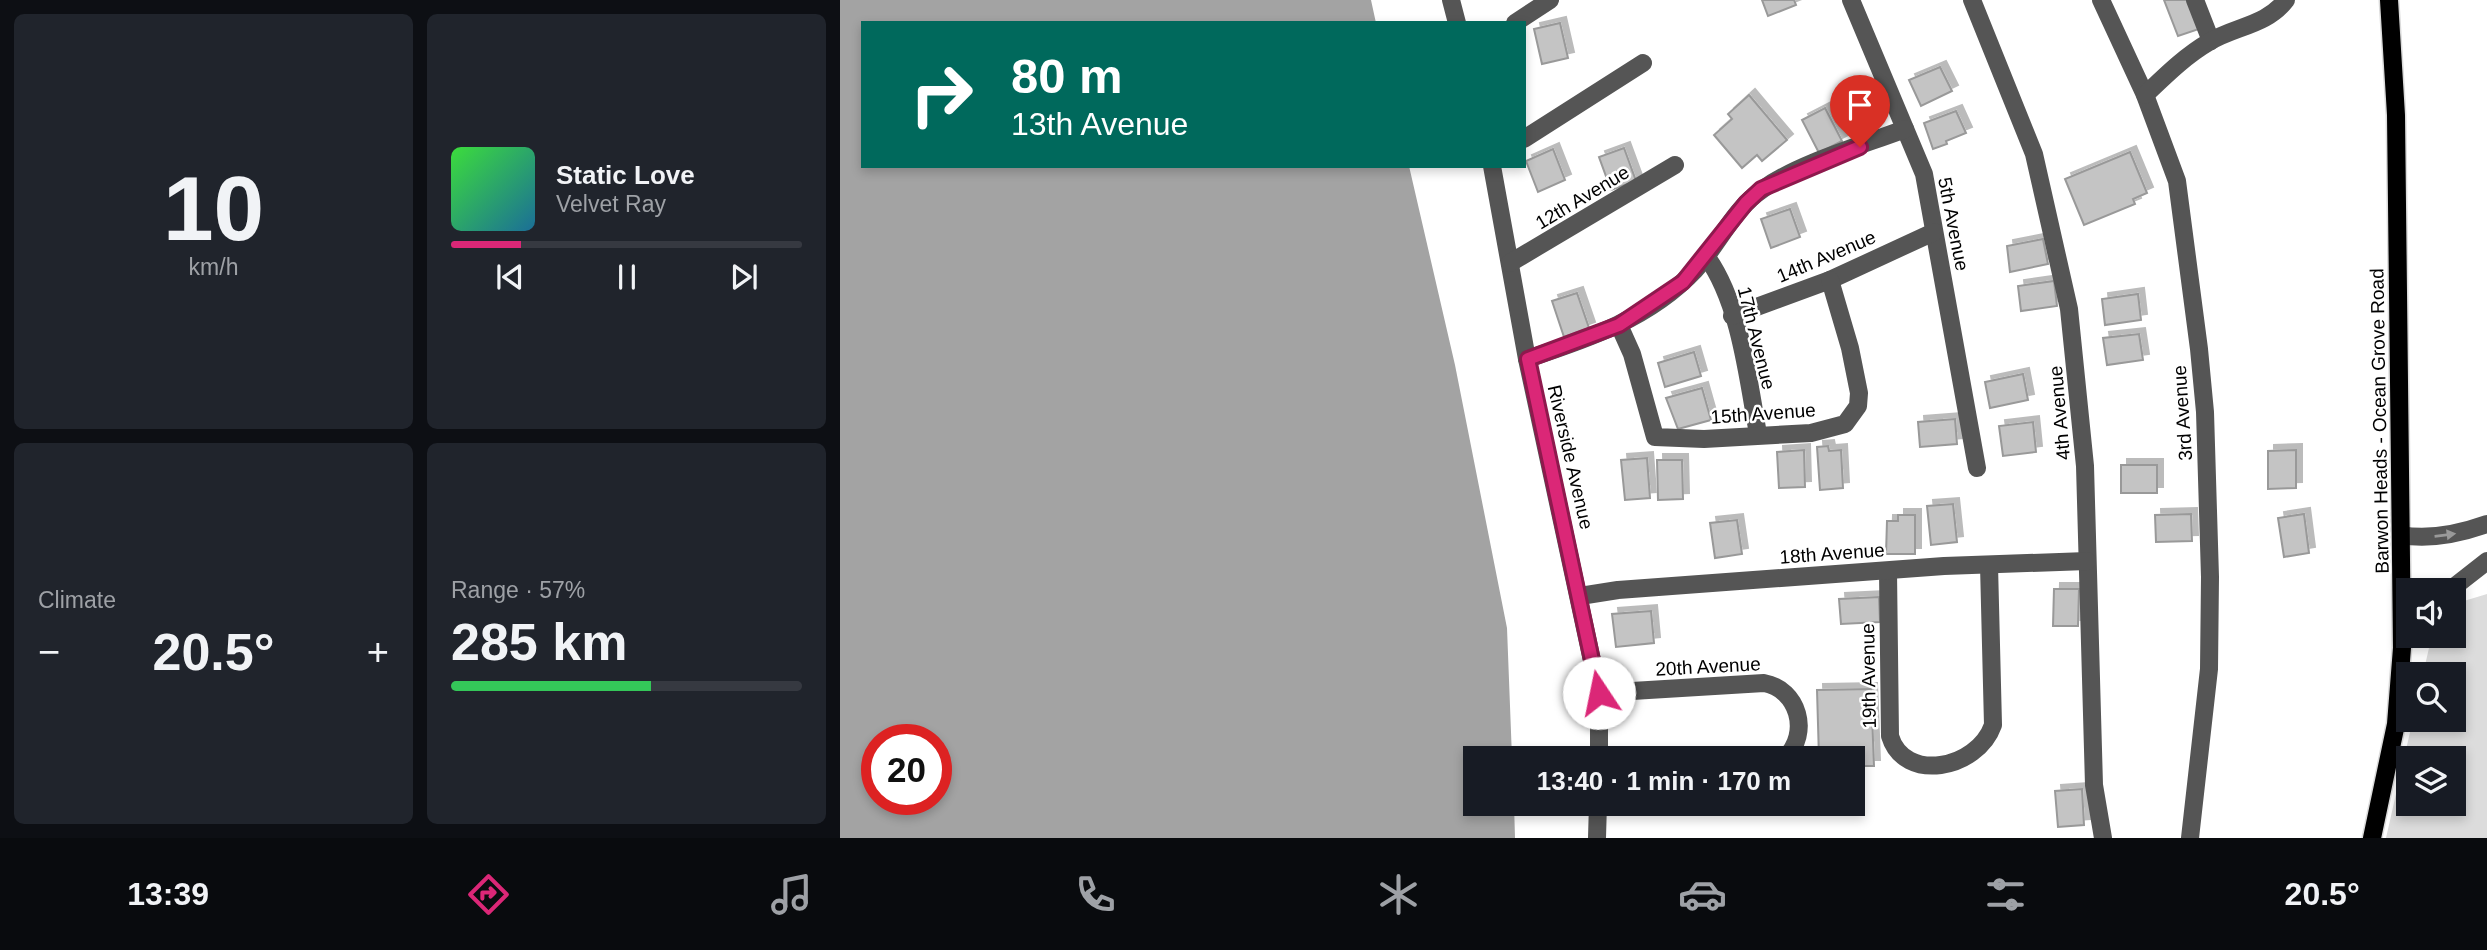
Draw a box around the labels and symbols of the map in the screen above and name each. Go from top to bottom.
pin [1830,75,1890,147]
street label: 12th Avenue [1532,161,1633,234]
street label: 5th Avenue [1934,176,1973,273]
street label: 14th Avenue [1774,226,1879,287]
street label: Barwon Heads - Ocean Grove Road [2366,268,2393,574]
street label: 17th Avenue [1734,284,1779,392]
street label: 3rd Avenue [2169,364,2196,461]
street label: 4th Avenue [2045,365,2074,461]
street label: Riverside Avenue [1544,383,1597,531]
street label: 15th Avenue [1710,399,1816,428]
one-way arrow [2434,529,2456,540]
street label: 18th Avenue [1779,539,1885,568]
street label: 19th Avenue [1857,623,1880,729]
street label: 20th Avenue [1655,653,1761,680]
position arrow [1562,656,1636,730]
speed limit sign: 20 [861,724,952,815]

